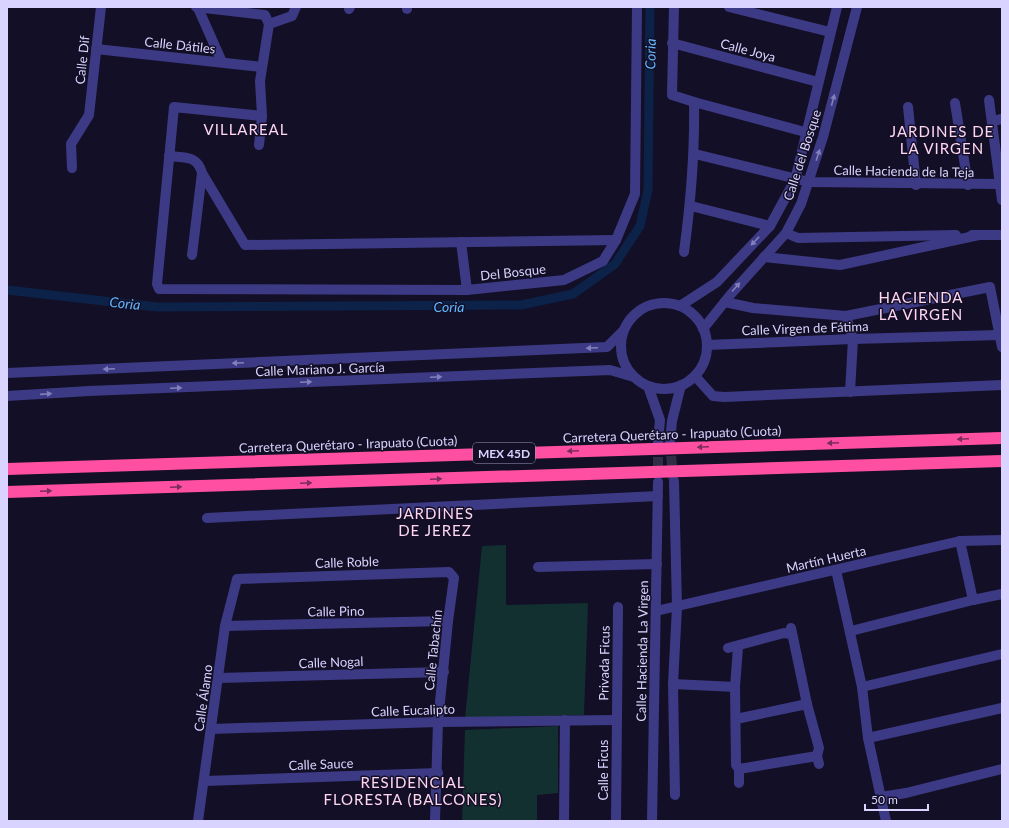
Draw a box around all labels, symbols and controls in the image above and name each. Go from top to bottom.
street label: Calle Dátiles [144,33,217,57]
street label: Calle Dif [71,34,93,85]
street label: Calle Joya [719,35,777,65]
water label: Coria [641,38,659,70]
one-way arrow [830,94,836,106]
street label: Calle del Bosque [780,107,824,203]
district label: VILLAREAL [204,120,288,138]
district label: JARDINES DE LA VIRGEN [890,122,994,157]
one-way arrow [815,149,821,161]
street label: Calle Hacienda de la Teja [834,162,974,180]
one-way arrow [750,236,760,246]
street label: Del Bosque [479,261,547,283]
one-way arrow [731,283,740,292]
district label: HACIENDA LA VIRGEN [879,288,963,323]
water label: Coria [109,293,141,313]
water label: Coria [434,298,464,315]
street label: Calle Virgen de Fátima [741,318,869,338]
one-way arrow [585,345,598,351]
street label: Calle Mariano J. García [255,359,385,379]
one-way arrow [231,360,244,366]
one-way arrow [103,365,115,372]
one-way arrow [430,374,443,380]
one-way arrow [300,379,312,386]
one-way arrow [170,384,182,391]
one-way arrow [40,391,53,397]
street label: Carretera Querétaro - Irapuato (Cuota) [562,422,782,446]
street label: Carretera Querétaro - Irapuato (Cuota) [238,432,458,456]
one-way arrow [956,436,969,442]
one-way arrow [826,440,839,446]
road number: MEX 45D [473,443,535,463]
one-way arrow [696,444,709,450]
one-way arrow [566,448,579,454]
one-way arrow [430,475,442,482]
one-way arrow [300,479,312,486]
one-way arrow [170,483,182,490]
one-way arrow [40,487,52,494]
district label: JARDINES DE JEREZ [396,504,474,539]
street label: Martín Huerta [785,542,867,576]
street label: Calle Roble [315,553,379,571]
street label: Calle Hacienda La Virgen [633,580,651,722]
street label: Calle Pino [307,603,365,619]
street label: Calle Tabachín [421,609,445,691]
street label: Privada Ficus [595,625,613,701]
street label: Calle Nogal [298,653,364,671]
street label: Calle Álamo [190,664,216,732]
street label: Calle Eucalipto [371,701,455,719]
street label: Calle Ficus [595,739,611,801]
street label: Calle Sauce [288,755,354,773]
district label: RESIDENCIAL FLORESTA (BALCONES) [323,773,503,808]
scale bar [865,786,928,812]
text: 50 m [871,792,898,807]

